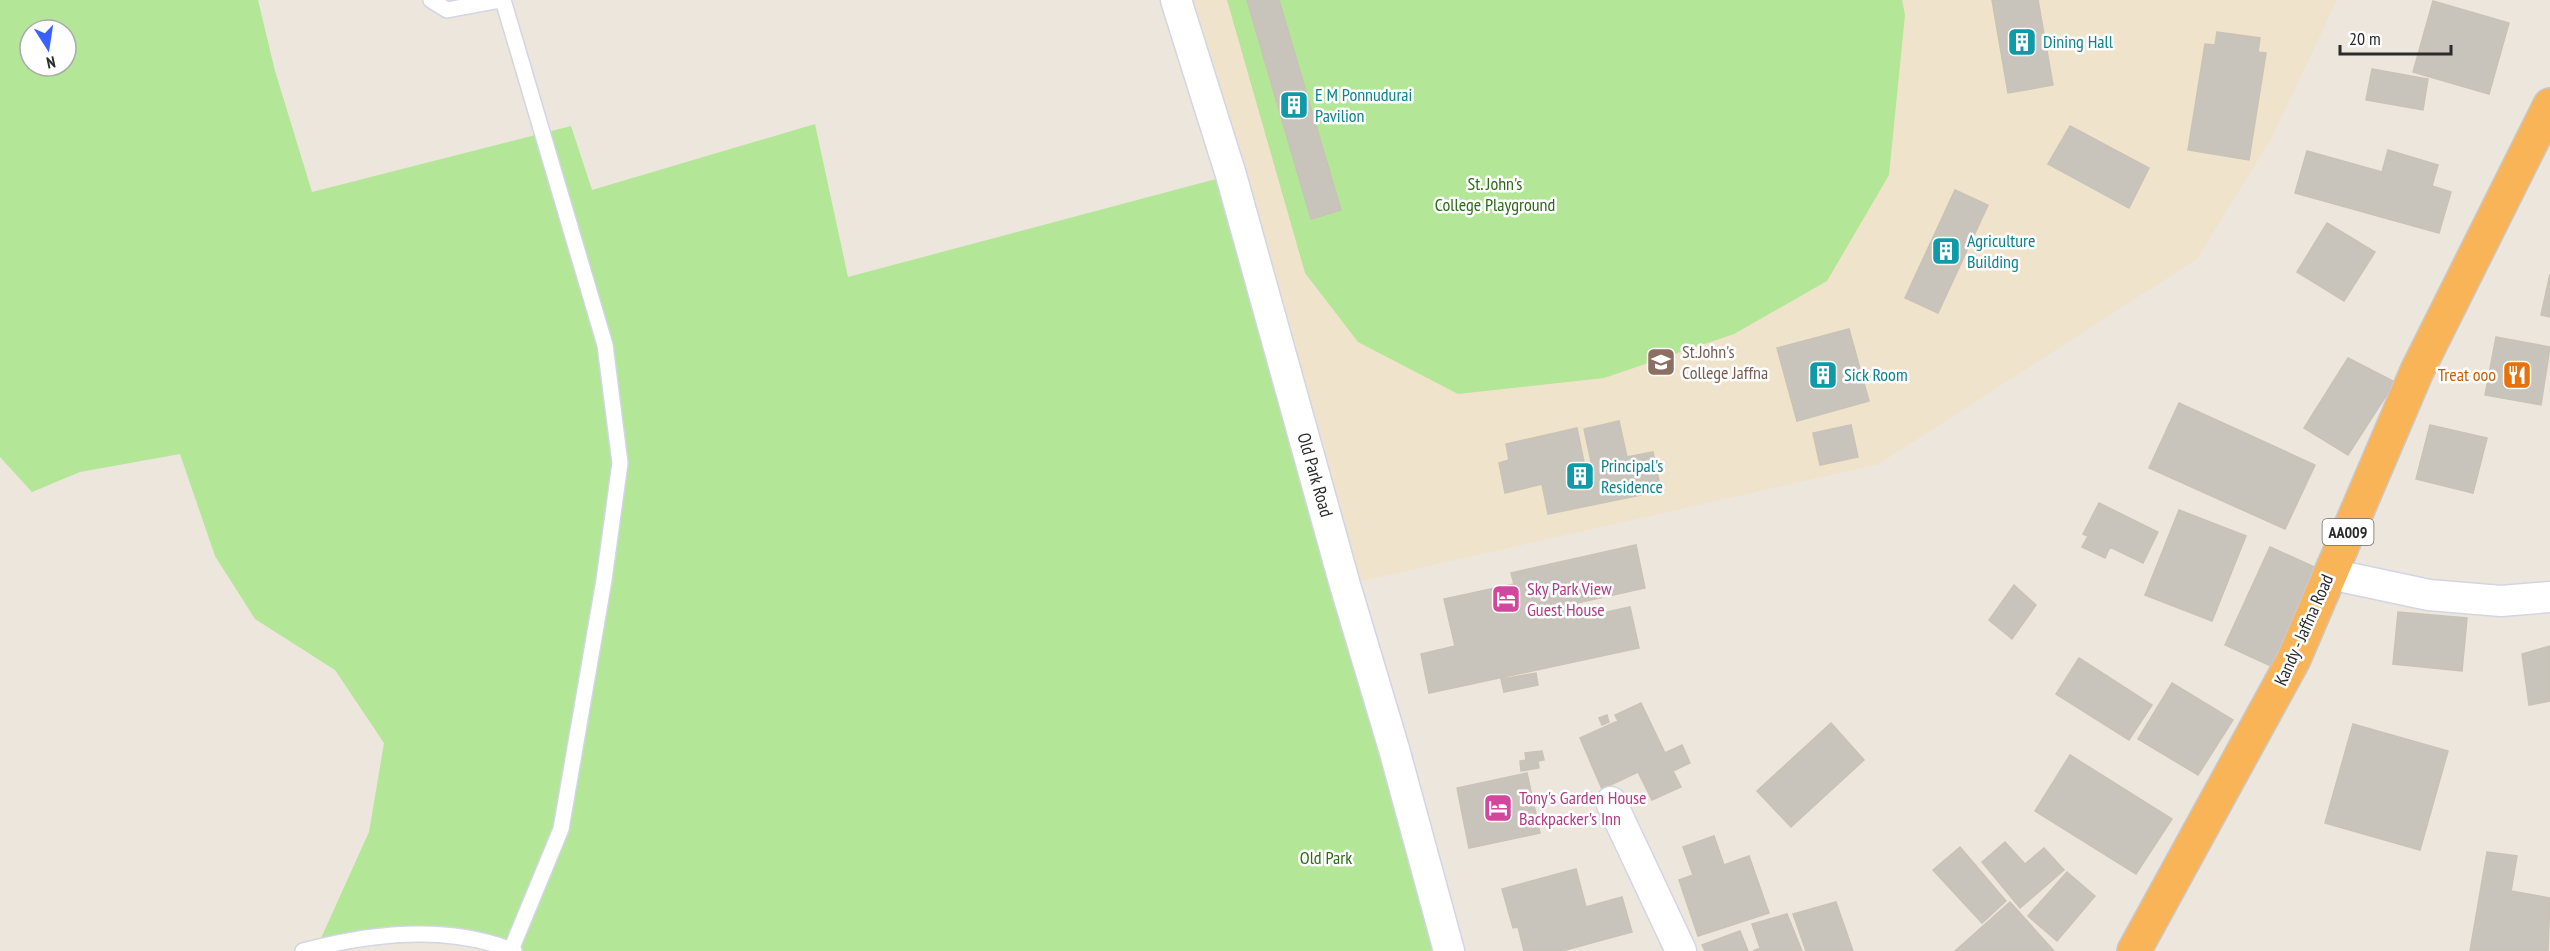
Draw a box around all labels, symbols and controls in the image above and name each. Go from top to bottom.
north arrow [18,18,78,78]
scale bar [2340,18,2451,56]
building icon: Dining Hall [2006,26,2038,58]
text: 20 m [2349,27,2381,50]
place label: Dining Hall [2043,30,2114,53]
text: N [45,52,57,73]
place label: E M Ponnudurai Pavilion [1315,83,1412,127]
building icon: E M Ponnudurai Pavilion [1278,89,1310,121]
park label: St. John's College Playground [1435,172,1555,216]
place label: Agriculture Building [1967,229,2035,273]
building icon: Agriculture Building [1930,235,1962,267]
place label: St.John's College Jaffna [1682,340,1768,384]
school or university icon: St.John's College Jaffna [1645,346,1677,378]
building icon: Sick Room [1807,359,1839,391]
restaurant icon: Treat ooo [2501,359,2533,391]
place label: Sick Room [1844,363,1908,386]
place label: Treat ooo [2438,363,2496,386]
street label: Old Park Road [1293,430,1338,520]
place label: Principal's Residence [1601,454,1663,498]
building icon: Principal's Residence [1564,460,1596,492]
road number: AA009 [2322,519,2374,545]
street label: Kandy - Jaffna Road [2269,571,2338,689]
place label: Sky Park View Guest House [1527,577,1612,621]
hotel icon: Sky Park View Guest House [1490,583,1522,615]
place label: Tony's Garden House Backpacker's Inn [1519,786,1647,830]
hotel icon: Tony's Garden House Backpacker's Inn [1482,792,1514,824]
park label: Old Park [1300,846,1352,869]

